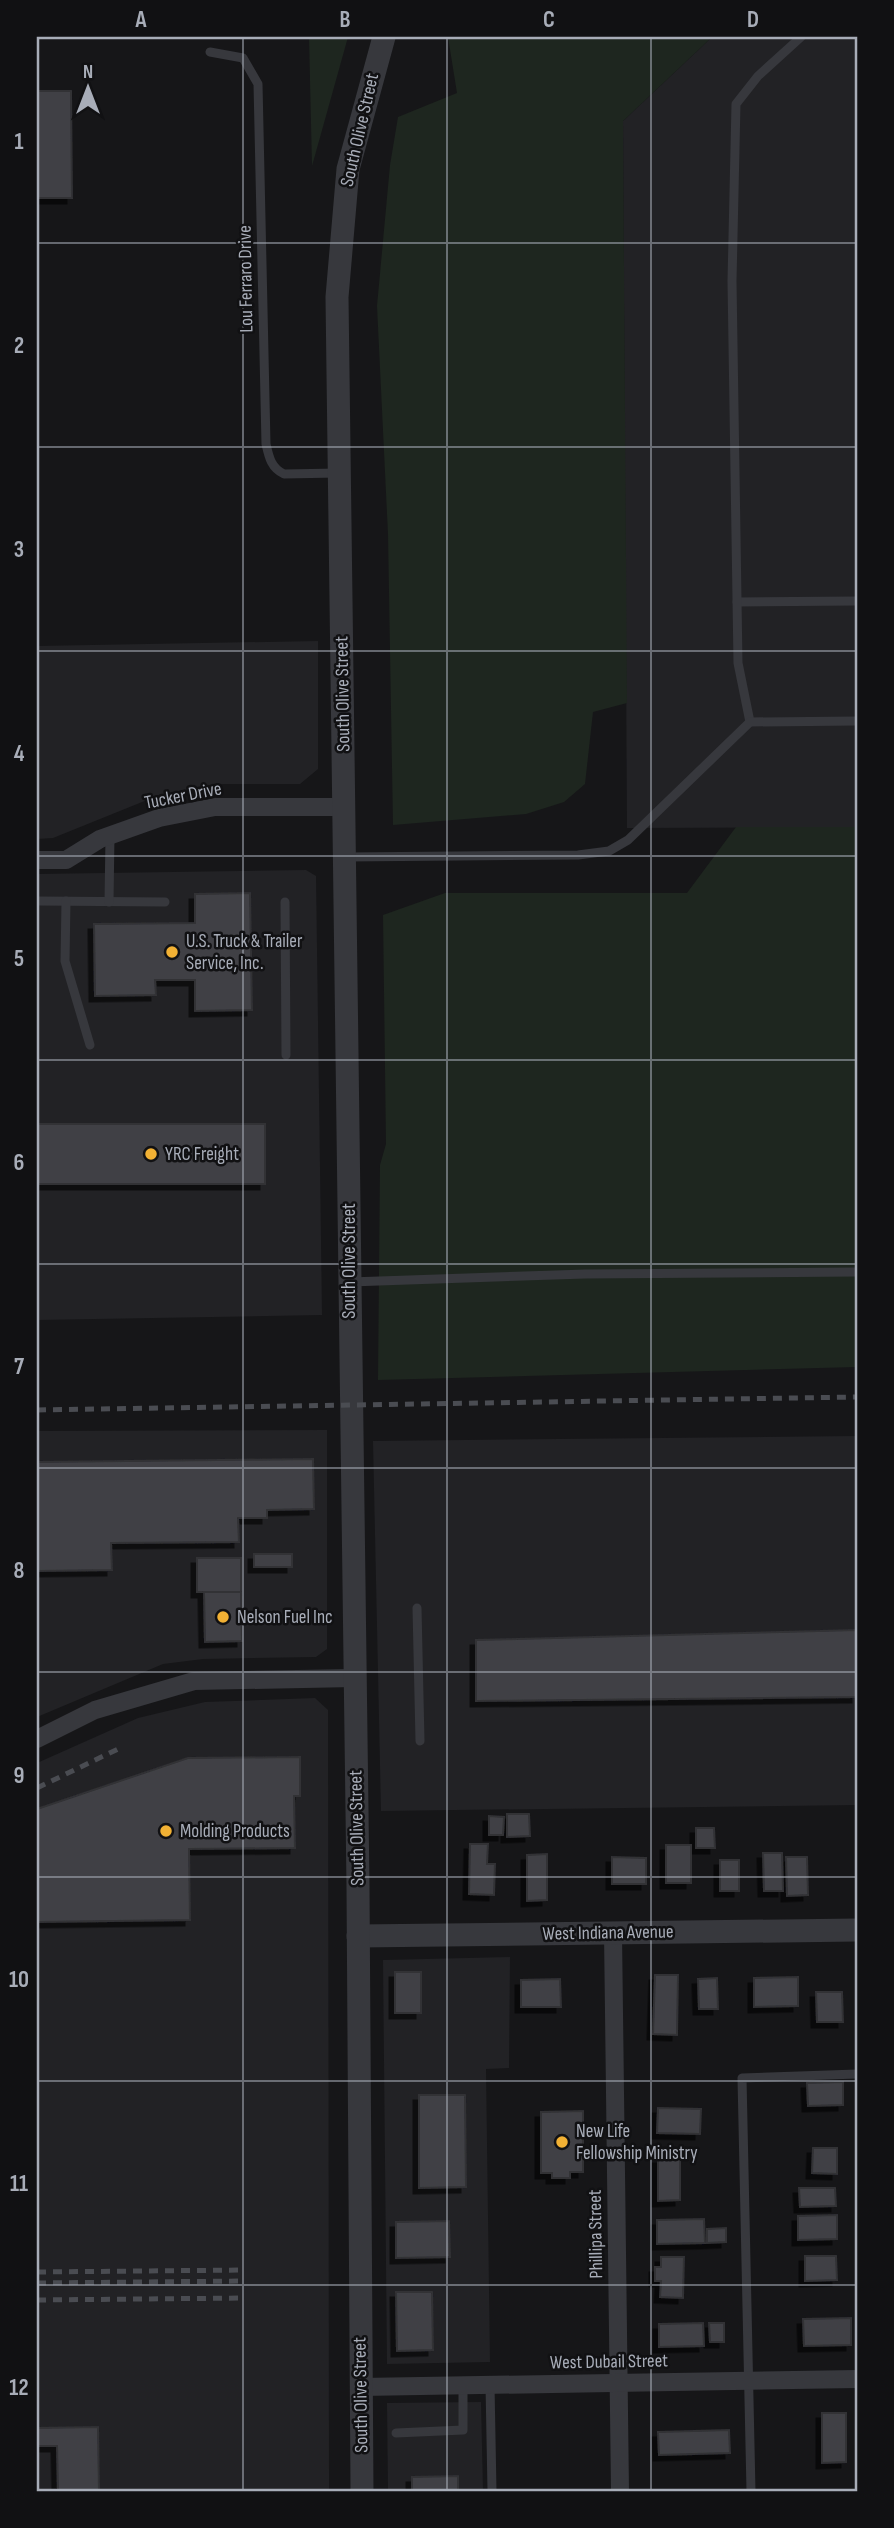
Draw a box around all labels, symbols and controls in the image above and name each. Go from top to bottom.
text: A [135,6,148,34]
text: B [340,6,351,34]
text: C [543,6,555,34]
text: D [747,6,759,34]
north arrow [52,52,122,122]
text: N [83,61,93,84]
street label: South Olive Street [336,71,384,189]
text: 1 [14,128,24,156]
street label: Lou Ferraro Drive [234,225,258,333]
text: 2 [14,332,24,360]
text: 3 [14,536,24,564]
street label: South Olive Street [330,636,356,752]
text: 4 [14,740,25,768]
street label: Tucker Drive [142,777,224,815]
place label: U.S. Truck & Trailer Service, Inc. [186,930,303,975]
marker: U.S. Truck & Trailer Service, Inc. [164,944,180,960]
text: 5 [14,945,24,973]
place label: YRC Freight [165,1143,239,1166]
marker: YRC Freight [143,1146,159,1162]
text: 6 [14,1149,24,1177]
street label: South Olive Street [338,1203,361,1319]
text: 7 [14,1353,24,1381]
text: 8 [14,1557,25,1585]
place label: Nelson Fuel Inc [237,1606,333,1629]
marker: Nelson Fuel Inc [215,1609,231,1625]
text: 9 [14,1762,24,1790]
street label: South Olive Street [344,1770,370,1886]
place label: Molding Products [180,1820,290,1843]
marker: Molding Products [158,1823,174,1839]
street label: West Indiana Avenue [542,1920,674,1946]
text: 10 [9,1966,29,1994]
place label: New Life Fellowship Ministry [576,2120,698,2165]
marker: New Life Fellowship Ministry [554,2134,570,2150]
text: 11 [10,2170,28,2198]
street label: Phillipa Street [584,2189,608,2279]
street label: South Olive Street [348,2337,374,2453]
street label: West Dubail Street [550,2349,668,2375]
text: 12 [9,2374,29,2402]

